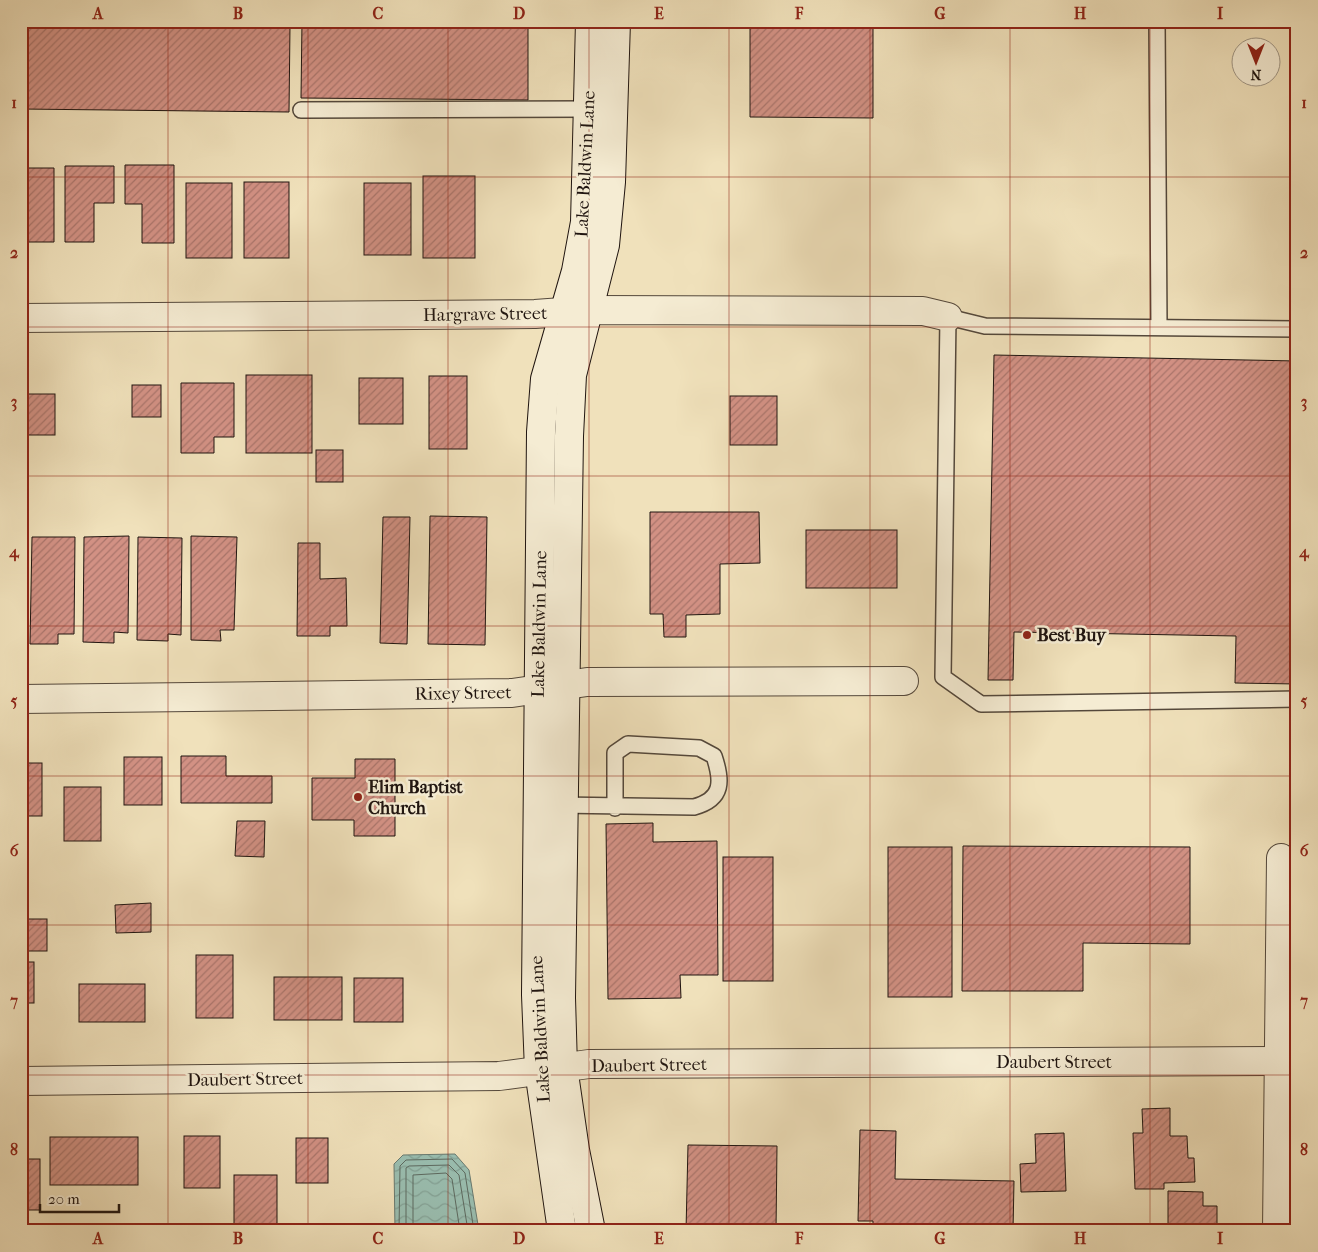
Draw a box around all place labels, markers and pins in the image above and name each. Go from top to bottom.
place label: Best Buy [1037,625,1107,646]
marker: Best Buy [1021,629,1033,641]
place label: Elim Baptist Church [368,777,463,819]
marker: Elim Baptist Church [352,791,364,803]

